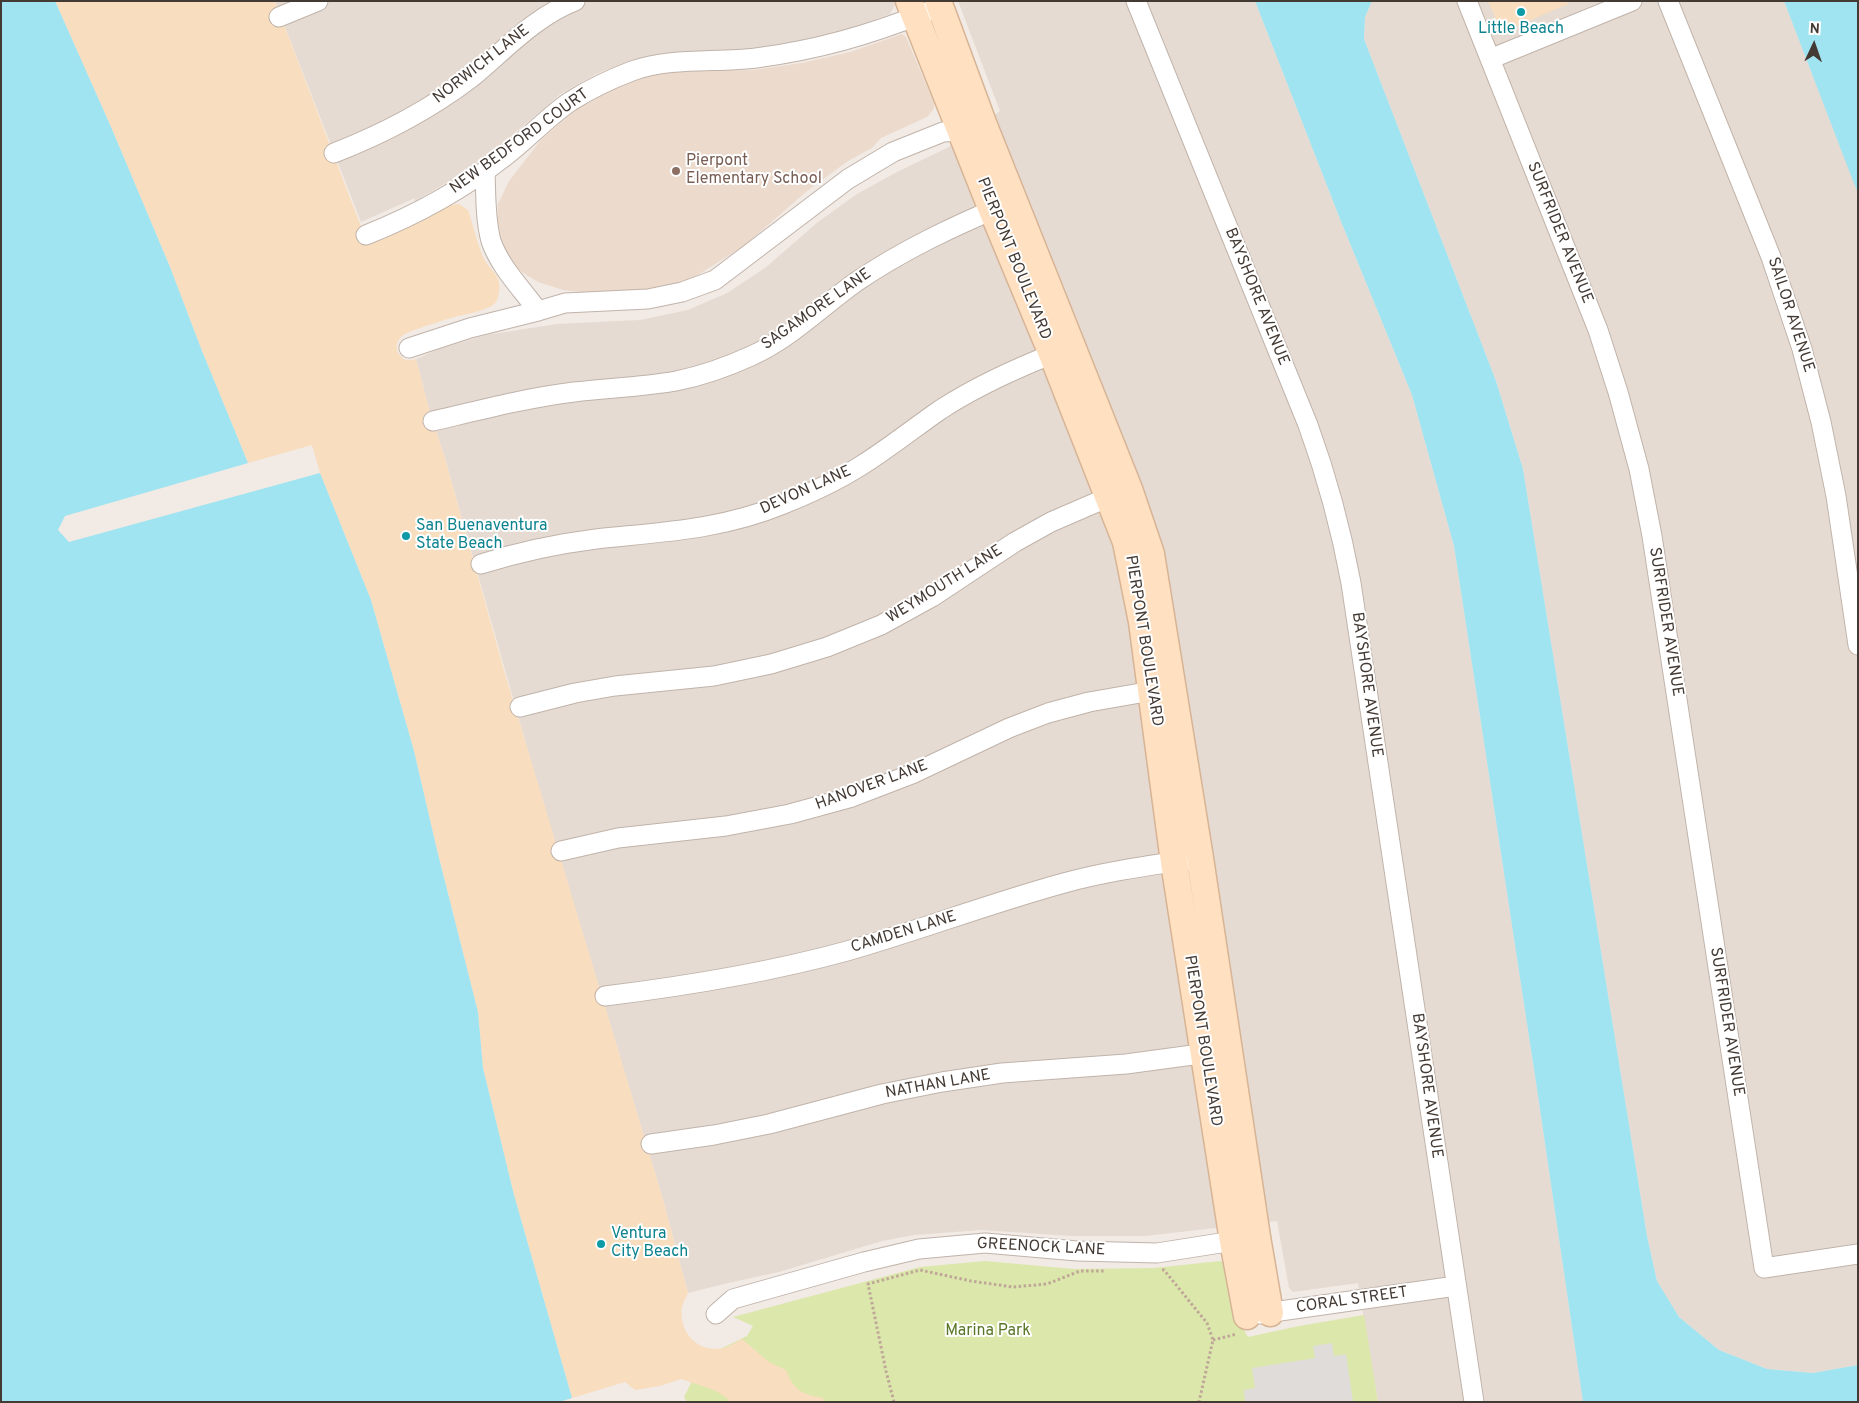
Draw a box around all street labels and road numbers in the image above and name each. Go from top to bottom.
street label: NORWICH LANE [430,21,534,109]
street label: NEW BEDFORD COURT [447,85,593,199]
street label: SURFRIDER AVENUE [1522,159,1596,307]
street label: PIERPONT BOULEVARD [972,175,1054,343]
street label: BAYSHORE AVENUE [1220,225,1292,369]
street label: SAILOR AVENUE [1762,255,1818,375]
street label: SAGAMORE LANE [758,265,876,355]
street label: DEVON LANE [757,462,855,520]
street label: WEYMOUTH LANE [884,542,1006,628]
street label: SURFRIDER AVENUE [1644,546,1686,698]
street label: PIERPONT BOULEVARD [1120,554,1166,728]
street label: BAYSHORE AVENUE [1346,611,1386,759]
street label: HANOVER LANE [813,757,931,815]
street label: CAMDEN LANE [849,908,959,958]
street label: SURFRIDER AVENUE [1705,946,1747,1098]
street label: PIERPONT BOULEVARD [1179,954,1225,1128]
street label: BAYSHORE AVENUE [1406,1012,1446,1160]
street label: NATHAN LANE [884,1066,992,1104]
street label: GREENOCK LANE [976,1235,1106,1261]
street label: CORAL STREET [1295,1284,1409,1318]

